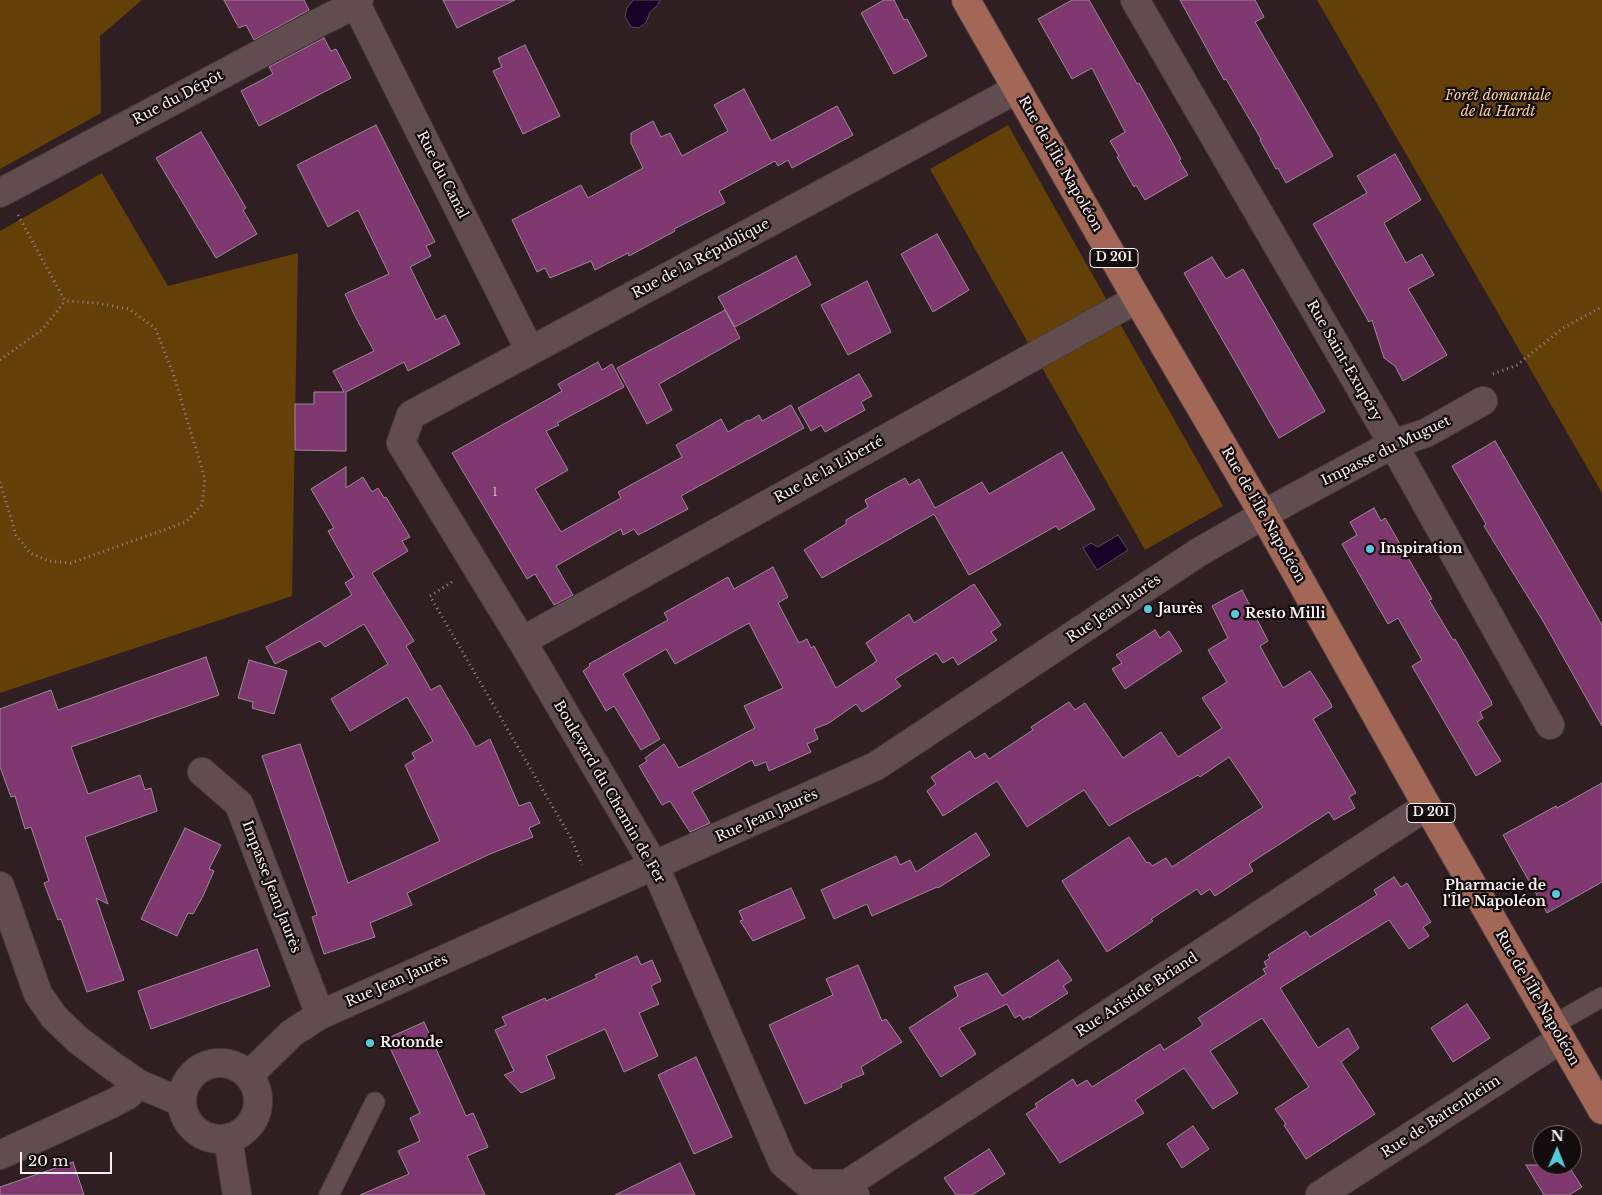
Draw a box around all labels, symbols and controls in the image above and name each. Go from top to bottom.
street label: Rue du Dépôt [130,67,226,129]
park label: Forêt domaniale de la Hardt [1445,88,1551,120]
street label: Rue de l'Île Napoléon [1014,93,1106,235]
street label: Rue du Canal [413,128,471,222]
street label: Rue de la République [629,216,773,302]
road number: D 201 [1090,248,1138,268]
street label: Rue Saint-Exupéry [1303,298,1385,424]
street label: Impasse du Muguet [1319,413,1453,489]
street label: Rue de la Liberté [771,433,887,507]
street label: Rue de l'Île Napoléon [1217,444,1309,586]
house number: 1 [493,486,497,500]
place label: Inspiration [1380,541,1462,557]
marker: Inspiration [1364,543,1376,555]
street label: Rue Jean Jaurès [1064,571,1164,647]
place label: Jaurès [1158,601,1203,617]
marker: Jaurès [1142,603,1154,615]
place label: Resto Milli [1245,606,1325,622]
marker: Resto Milli [1229,608,1241,620]
street label: Boulevard du Chemin de Fer [550,698,668,886]
street label: Rue Jean Jaurès [713,786,821,846]
road number: D 201 [1407,804,1455,822]
street label: Impasse Jean Jaurès [238,818,304,956]
place label: Pharmacie de l'Île Napoléon [1443,878,1546,910]
marker: Pharmacie de l'Île Napoléon [1550,888,1562,900]
street label: Rue de l'Île Napoléon [1491,927,1583,1069]
street label: Rue Aristide Briand [1073,949,1201,1041]
street label: Rue Jean Jaurès [343,951,451,1011]
place label: Rotonde [380,1035,443,1051]
marker: Rotonde [364,1037,376,1049]
street label: Rue de Battenheim [1378,1072,1504,1162]
north arrow [1532,1125,1582,1175]
text: N [1550,1127,1564,1145]
scale bar [22,1142,115,1174]
text: 20 m [28,1151,68,1170]

